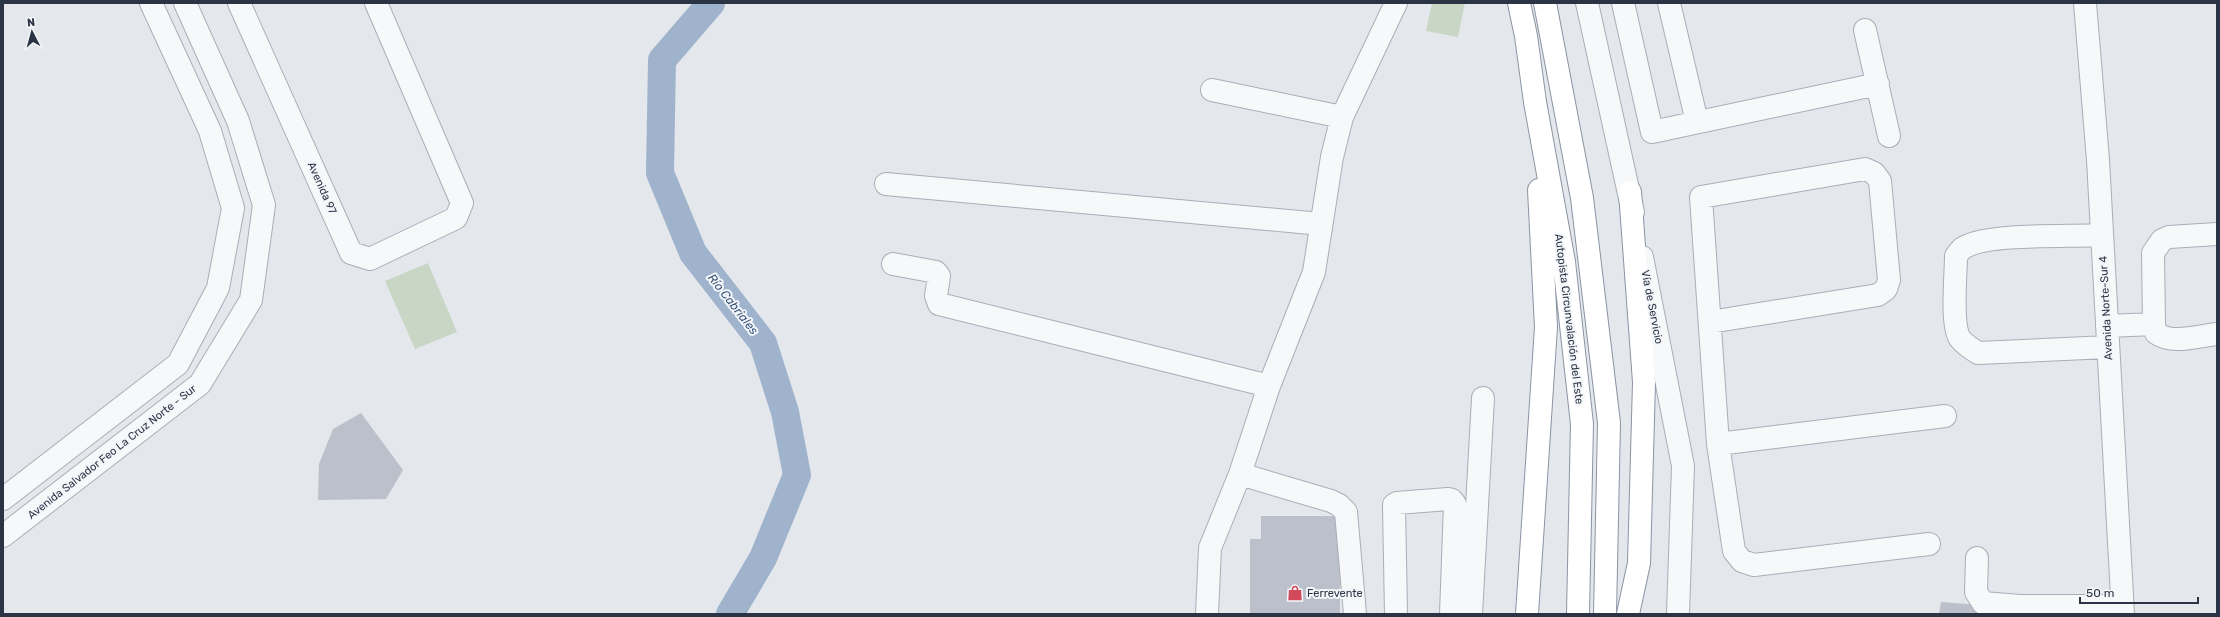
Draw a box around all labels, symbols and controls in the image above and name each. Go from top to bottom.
north arrow [12,12,52,52]
text: N [26,16,36,29]
street label: Avenida 97 [305,160,339,216]
street label: Autopista Circunvalación del Este [1552,233,1586,405]
street label: Avenida Norte-Sur 4 [2097,255,2115,360]
street label: Vía de Servicio [1638,269,1666,345]
water label: Río Cabriales [705,271,761,337]
street label: Avenida Salvador Feo La Cruz Norte - Sur [25,382,200,522]
scale bar [2080,579,2198,605]
shop icon: Ferrevente [1286,584,1304,602]
text: 50 m [2086,586,2114,600]
place label: Ferrevente [1307,587,1363,600]

